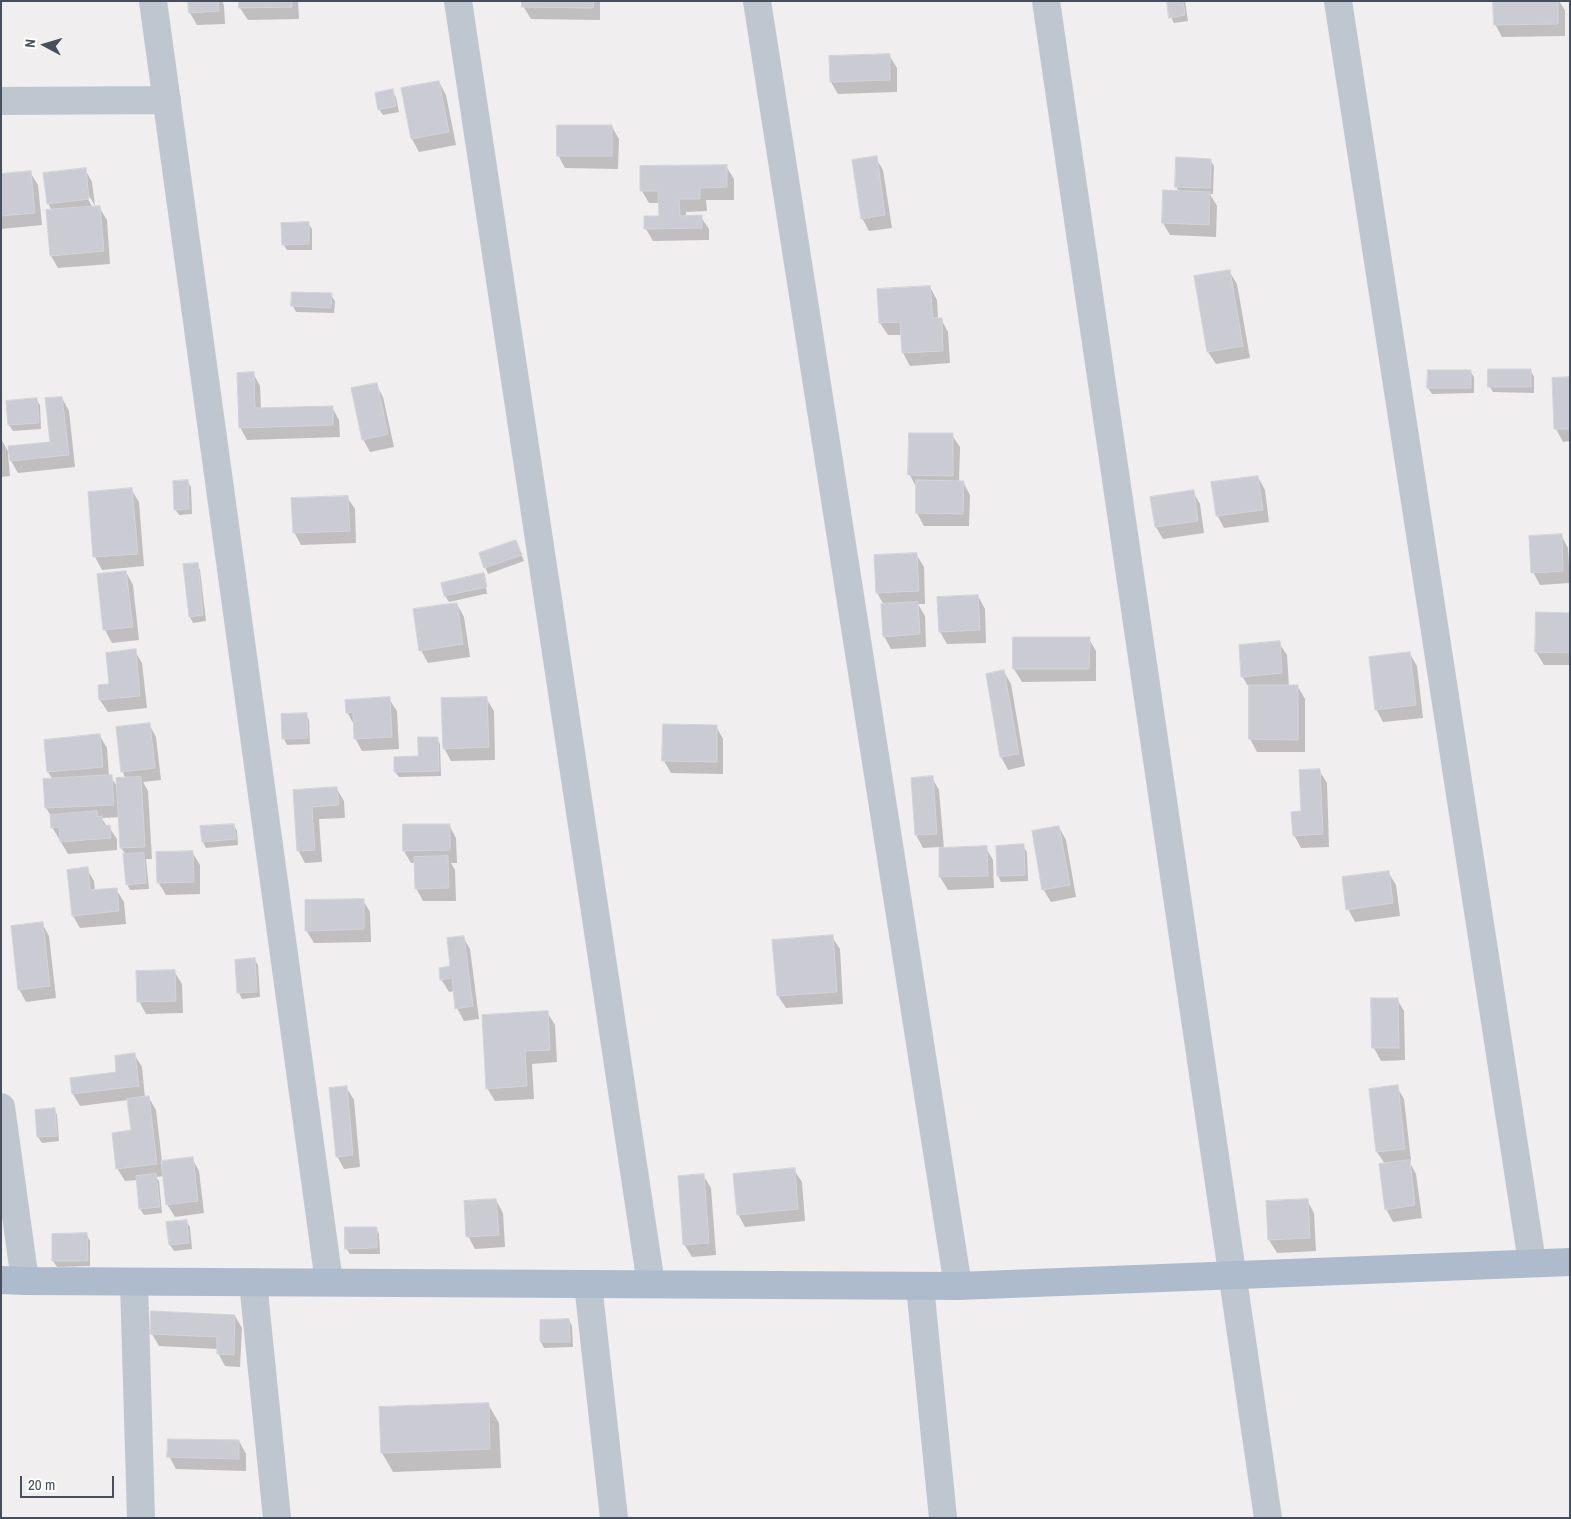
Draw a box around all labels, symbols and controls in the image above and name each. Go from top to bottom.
north arrow [20,20,70,70]
text: N [21,38,39,49]
scale bar [22,1466,116,1498]
text: 20 m [28,1474,55,1495]

